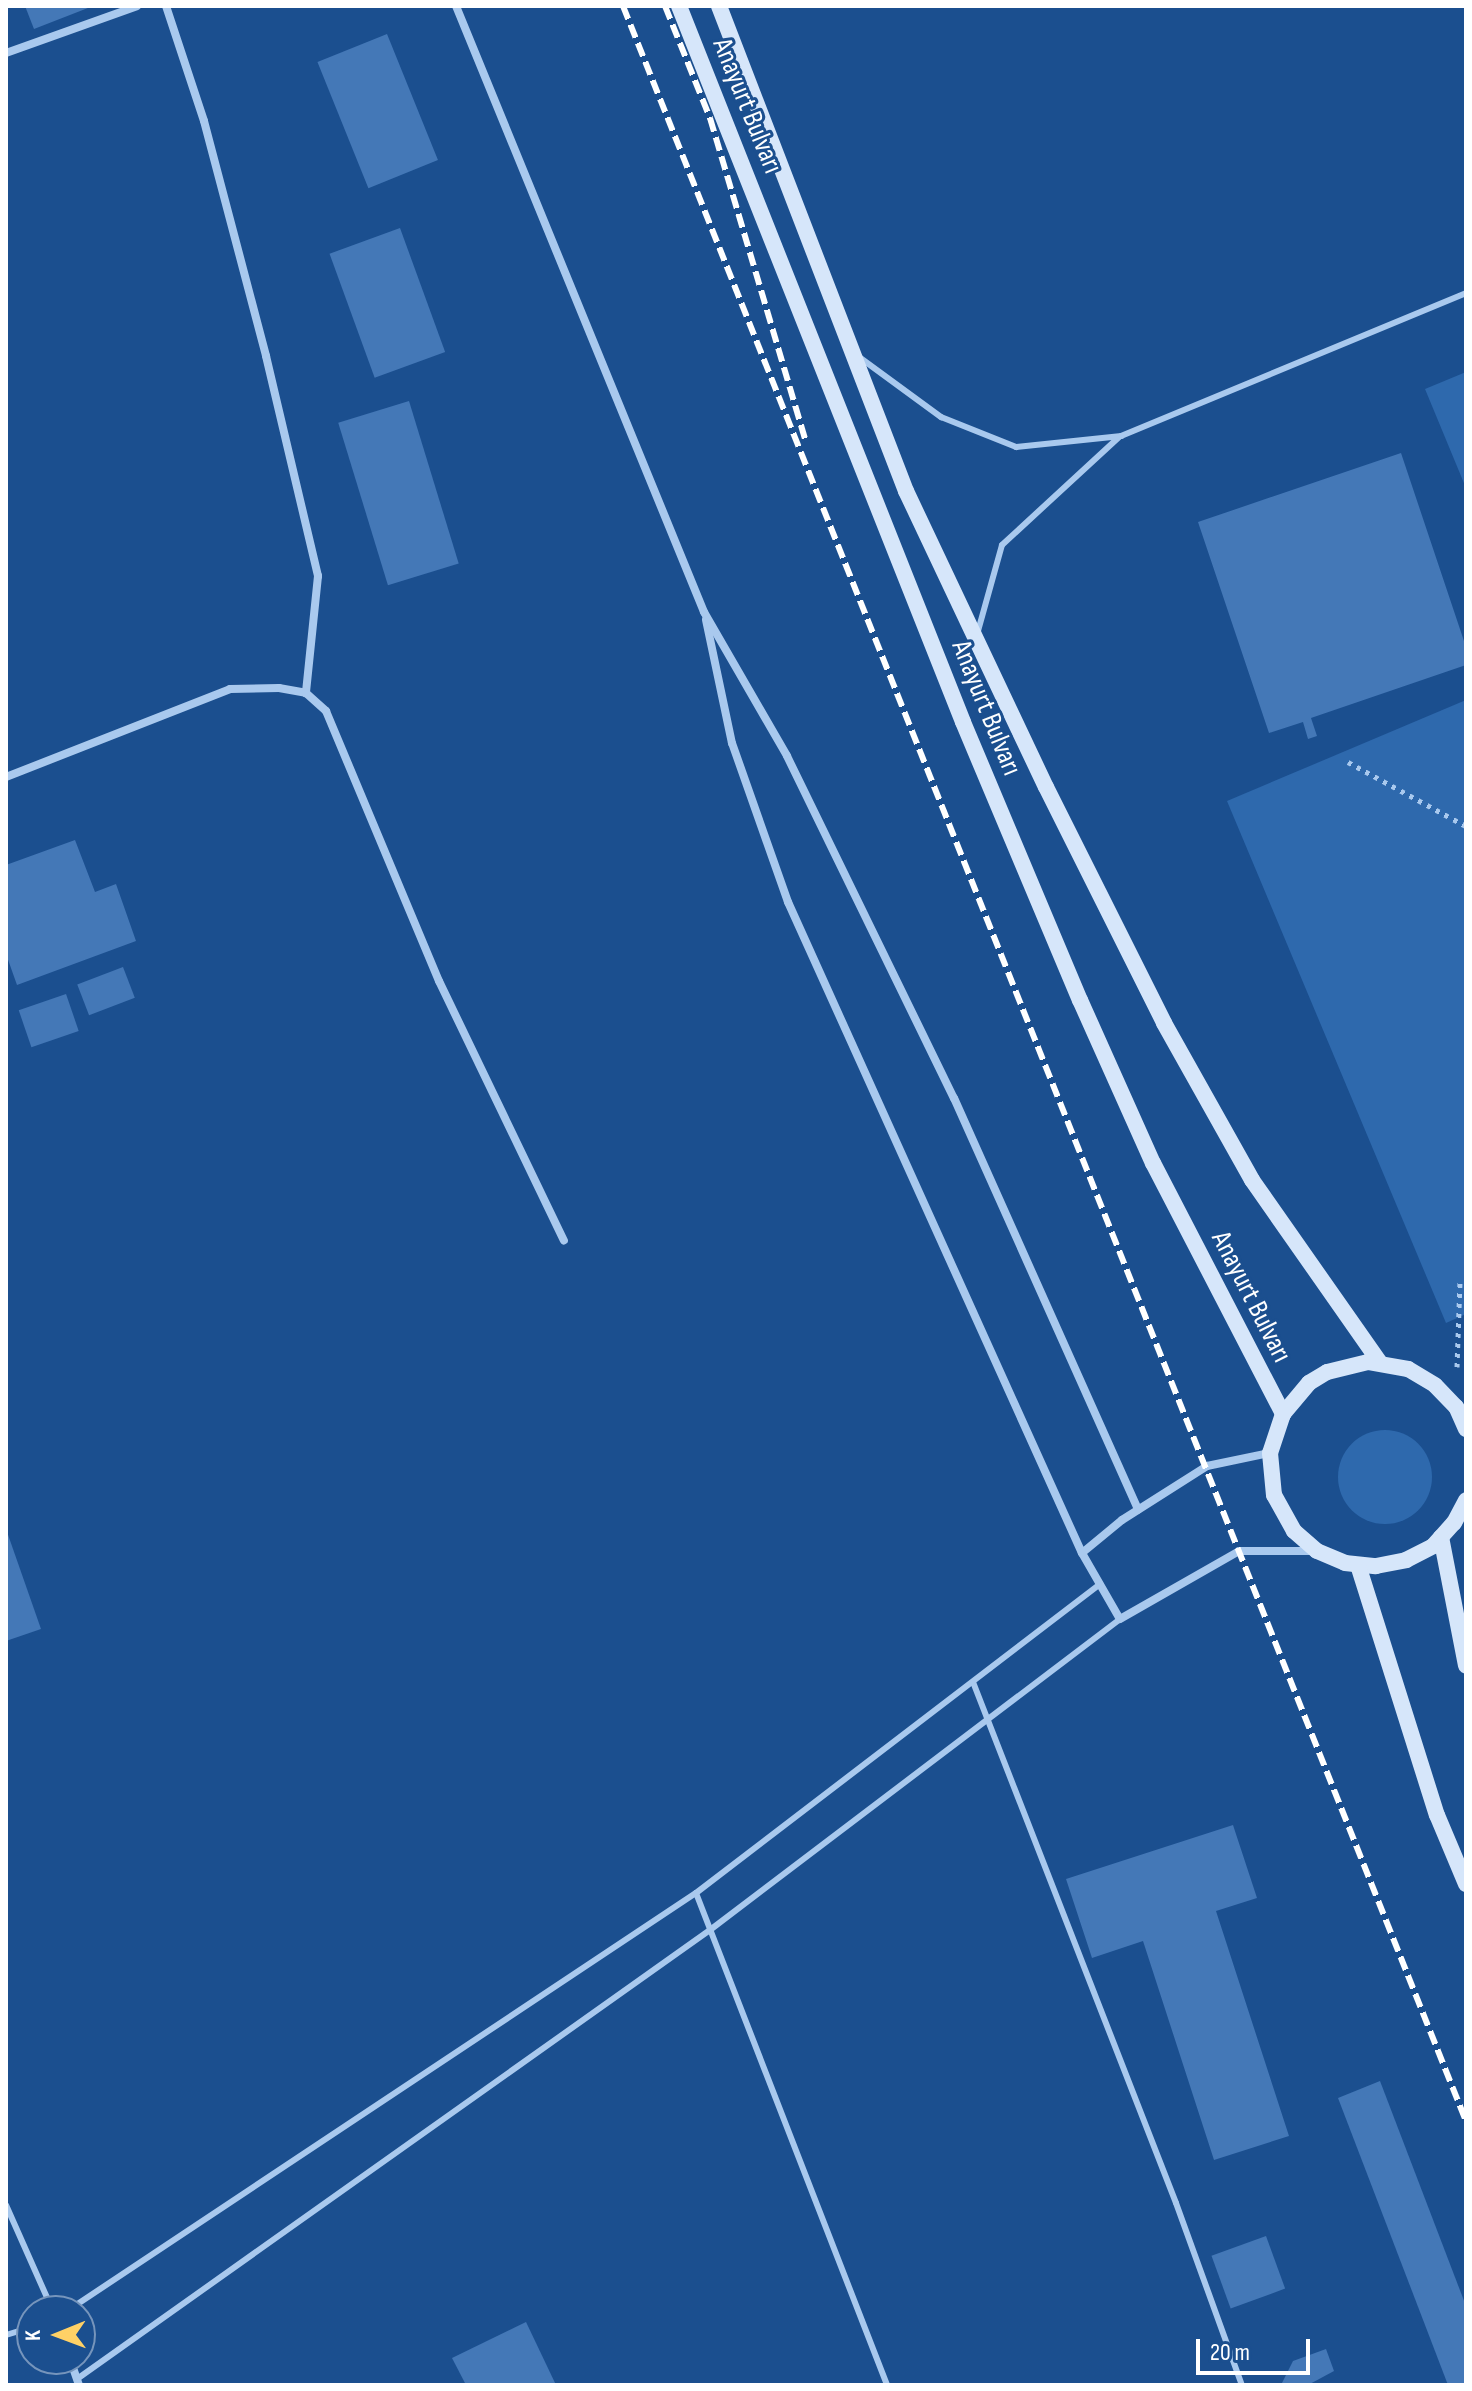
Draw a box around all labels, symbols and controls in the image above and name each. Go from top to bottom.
street label: Anayurt Bulvarı [705,34,789,178]
street label: Anayurt Bulvarı [944,636,1028,780]
street label: Anayurt Bulvarı [1204,1226,1298,1368]
north arrow [16,2295,96,2375]
scale bar [1200,2323,1314,2373]
text: K [20,2330,47,2341]
text: 20 m [1210,2338,1250,2367]

